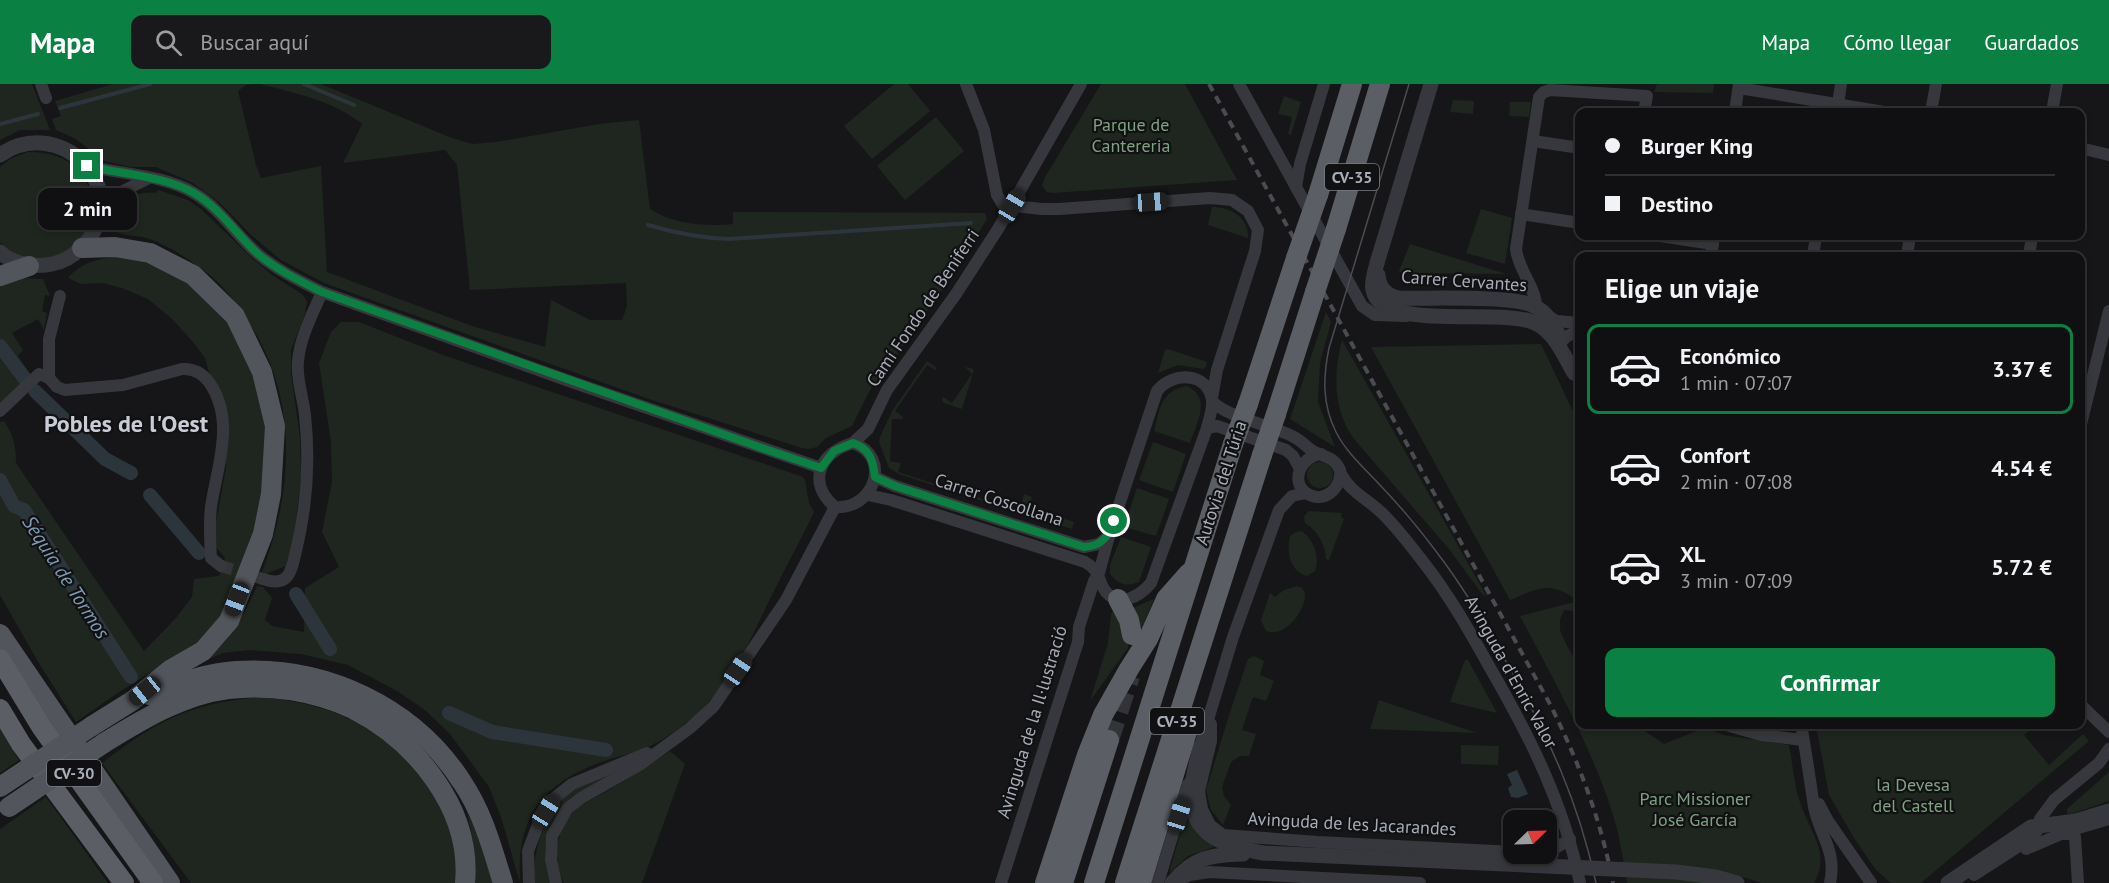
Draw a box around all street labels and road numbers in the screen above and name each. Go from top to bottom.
road number: CV-35 [1325,164,1379,190]
street label: Camí Fondo de Beniferri [861,224,984,391]
street label: Carrer Cervantes [1400,265,1528,296]
street label: Autovia del Túria [1190,418,1251,548]
street label: Carrer Coscollana [932,468,1066,531]
street label: Avinguda d'Enric Valor [1460,591,1563,752]
street label: Avinguda de la Il·lustració [991,623,1072,821]
road number: CV-35 [1150,708,1204,734]
road number: CV-30 [47,760,101,786]
street label: Avinguda de les Jacarandes [1247,807,1457,840]

